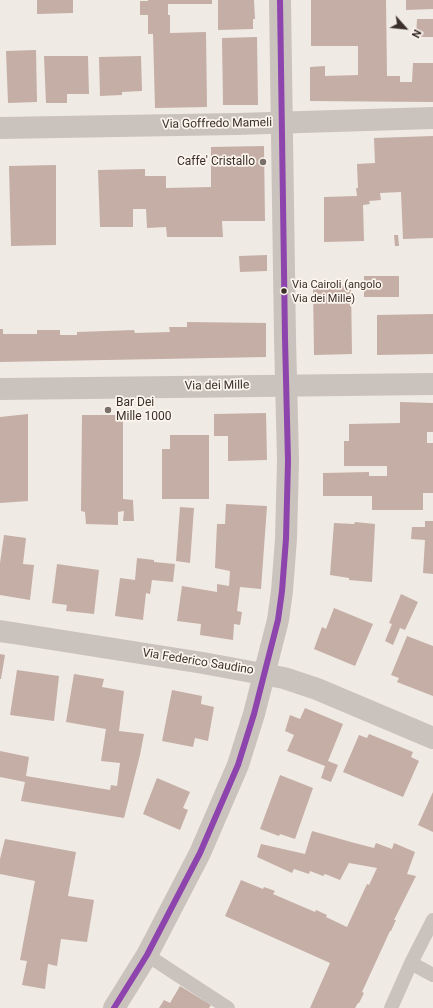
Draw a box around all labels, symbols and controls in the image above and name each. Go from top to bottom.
north arrow [385,8,425,48]
text: N [409,27,424,40]
street label: Via Goffredo Mameli [162,116,272,132]
place label: Caffe' Cristallo [177,155,255,169]
marker: Caffe' Cristallo [258,157,268,167]
place label: Via Cairoli (angolo Via dei Mille) [292,278,381,304]
marker: Via Cairoli (angolo Via dei Mille) [279,286,289,296]
street label: Via dei Mille [185,378,249,394]
place label: Bar Dei Mille 1000 [116,396,172,424]
marker: Bar Dei Mille 1000 [103,405,113,415]
street label: Via Federico Saudino [141,646,255,678]

